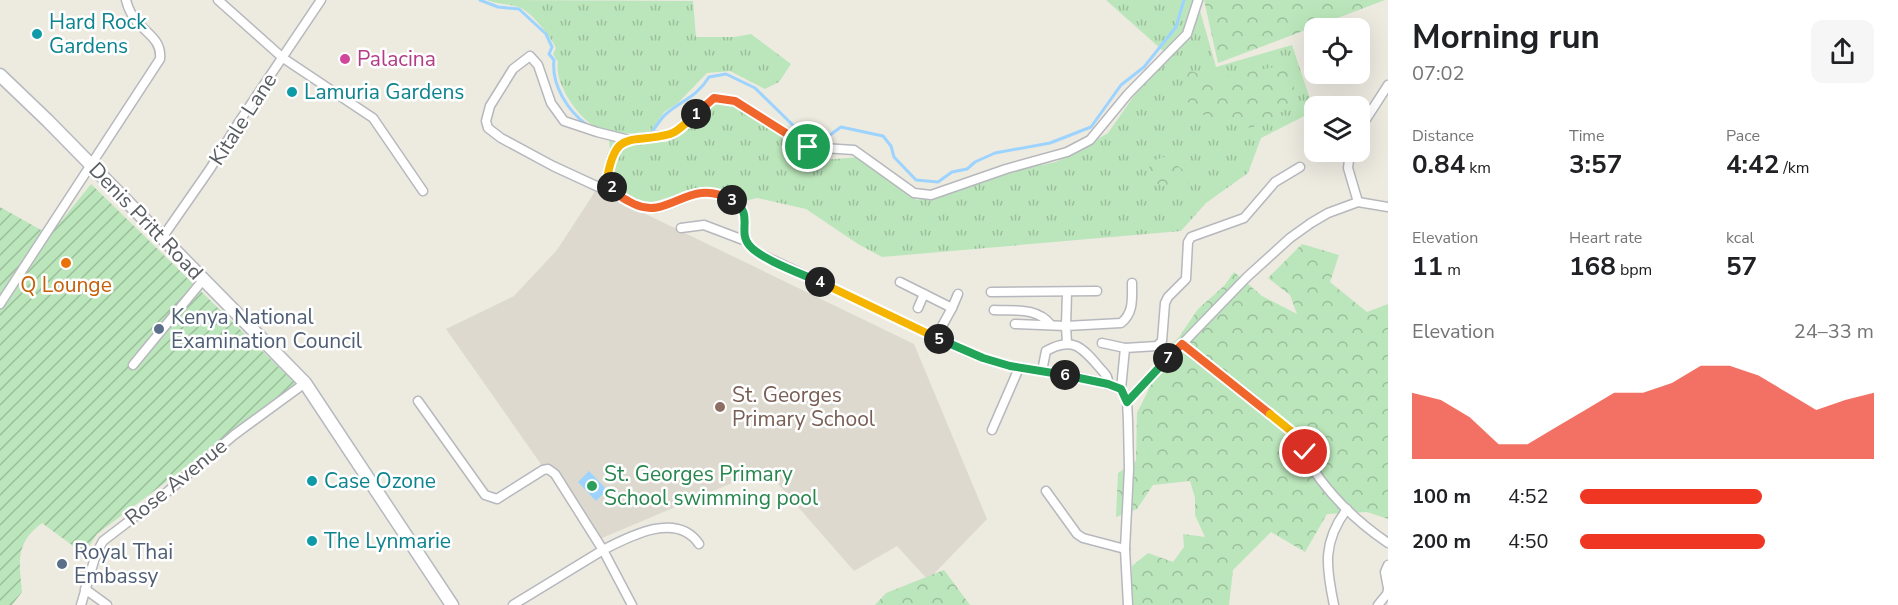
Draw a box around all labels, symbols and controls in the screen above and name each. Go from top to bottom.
place label: Hard Rock Gardens [49,8,147,60]
text: Morning run [1412,15,1600,60]
map controls [1304,18,1370,162]
button: locate [1304,18,1370,84]
button: share [1811,20,1874,83]
marker: Hard Rock Gardens [30,27,44,41]
place label: Palacina [357,45,436,73]
marker: Palacina [338,52,352,66]
text: 07:02 [1412,60,1465,87]
street label: Kitale Lane [203,67,283,171]
place label: Lamuria Gardens [304,78,464,106]
marker: Lamuria Gardens [285,85,299,99]
button: layers [1304,96,1370,162]
pin: 1 [681,99,711,129]
text: 1 [691,103,701,125]
pin [782,121,833,172]
text: Distance [1412,125,1474,147]
text: Time [1569,125,1605,147]
text: Pace [1726,125,1760,147]
icon: arrive [791,130,824,163]
text: 0.84 [1412,147,1465,182]
text: 3:57 [1569,147,1622,182]
text: 4:42 [1726,147,1779,182]
street label: Denis Pritt Road [83,156,209,286]
text: km [1465,157,1491,179]
text: /km [1779,157,1810,179]
pin: 2 [597,172,627,202]
text: 2 [607,176,617,198]
pin: 3 [717,185,747,215]
text: 3 [727,189,737,211]
text: Elevation [1412,227,1478,249]
text: Heart rate [1569,227,1642,249]
text: kcal [1726,227,1754,249]
text: 11 [1412,249,1443,284]
text: 168 [1569,249,1616,284]
text: 57 [1726,249,1757,284]
marker: Q Lounge [59,256,73,270]
text: m [1443,259,1461,281]
text: bpm [1616,259,1652,281]
pin: 4 [805,267,835,297]
place label: Q Lounge [20,271,112,299]
text: 4 [815,271,825,293]
place label: Kenya National Examination Council [171,303,363,355]
text: Elevation [1412,318,1495,345]
text: 24–33 m [1794,318,1874,345]
marker: Kenya National Examination Council [152,322,166,336]
pin: 5 [924,324,954,354]
text: 5 [934,328,944,350]
pin: 7 [1153,343,1183,373]
text: 7 [1163,347,1173,369]
pin: 6 [1050,360,1080,390]
text: 6 [1060,364,1070,386]
place label: St. Georges Primary School [732,381,876,433]
marker: St. Georges Primary School [713,400,727,414]
pin [1279,426,1330,477]
street label: Rose Avenue [119,432,233,532]
icon: check [1288,435,1321,468]
place label: St. Georges Primary School swimming pool [604,460,819,512]
place label: Case Ozone [324,467,436,495]
marker: Case Ozone [305,474,319,488]
marker: St. Georges Primary School swimming pool [585,479,599,493]
text: 100 m [1412,483,1471,510]
text: 4:52 [1508,483,1549,510]
place label: The Lynmarie [324,527,451,555]
text: 200 m [1412,528,1471,555]
text: 4:50 [1508,528,1549,555]
marker: The Lynmarie [305,534,319,548]
place label: Royal Thai Embassy [74,538,173,590]
marker: Royal Thai Embassy [55,557,69,571]

